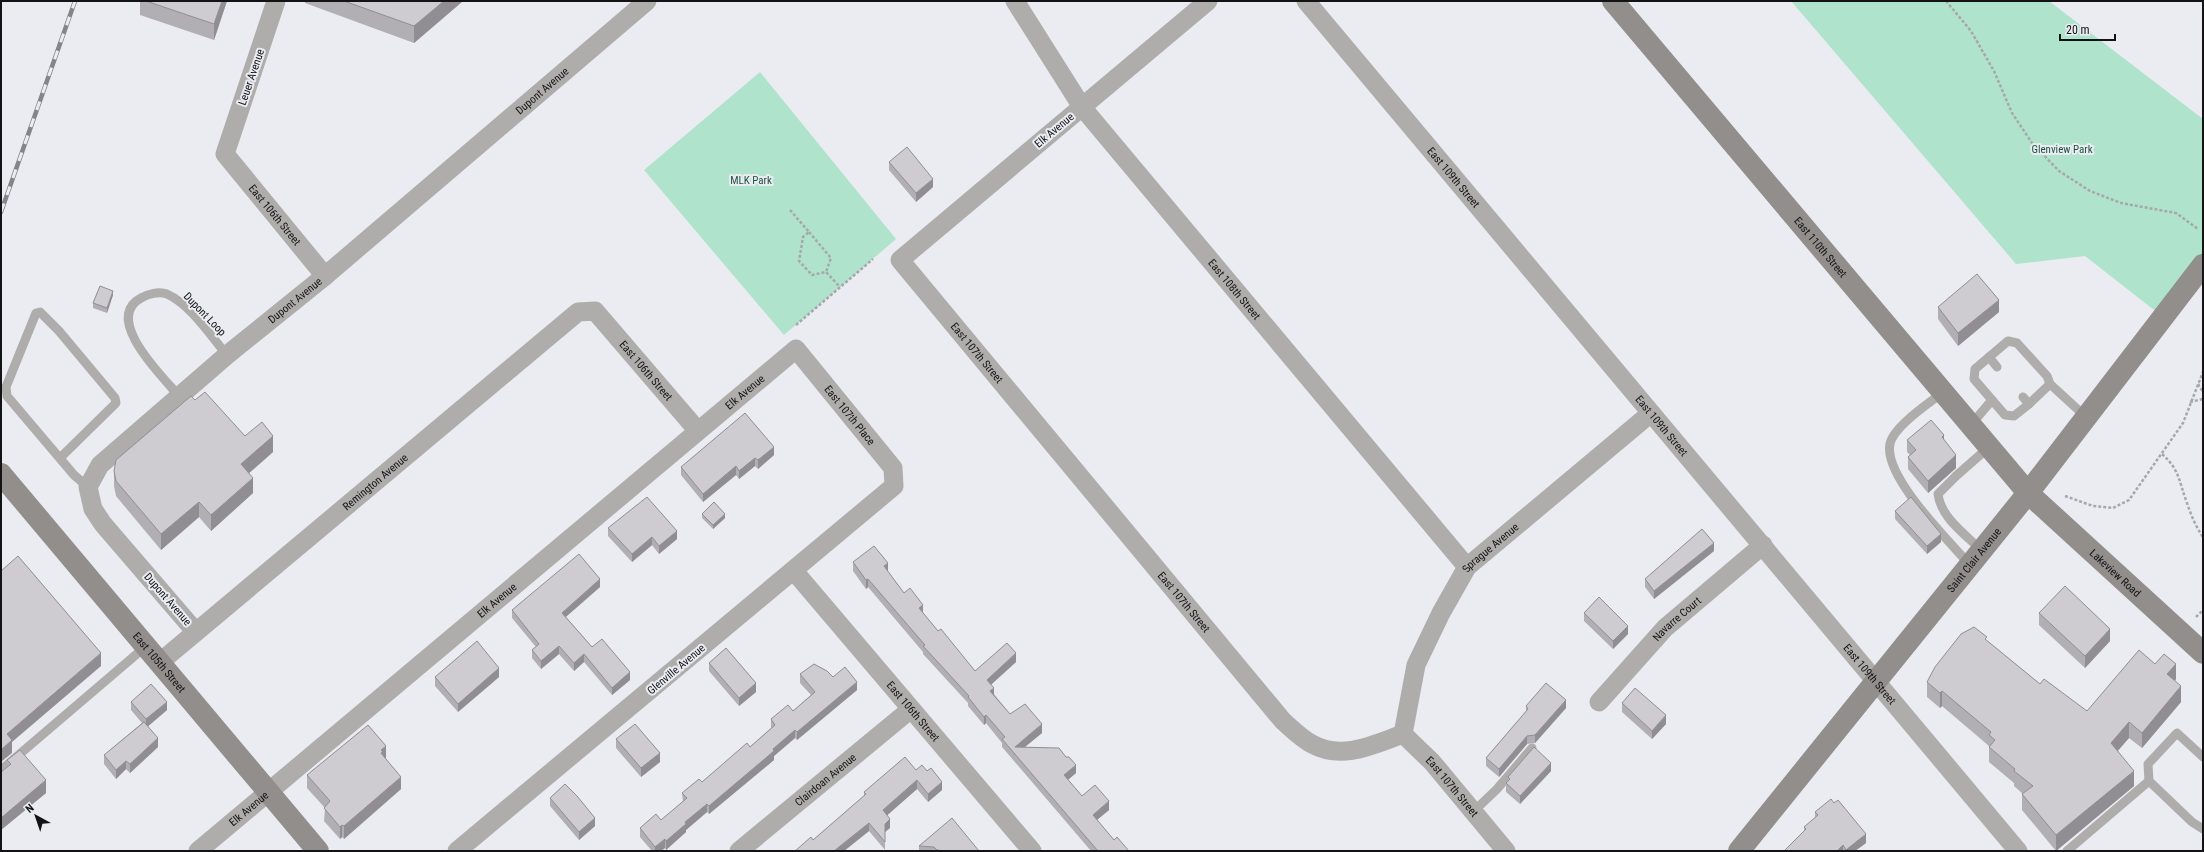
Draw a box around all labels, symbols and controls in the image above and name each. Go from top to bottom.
scale bar [2060,16,2115,42]
text: 20 m [2066,23,2090,37]
street label: Leuer Avenue [236,47,267,107]
street label: Dupont Avenue [513,65,571,117]
street label: Elk Avenue [1032,110,1077,151]
park label: Glenview Park [2031,143,2093,156]
street label: East 109th Street [1424,145,1482,210]
park label: MLK Park [730,174,772,187]
street label: East 106th Street [246,182,303,248]
street label: East 110th Street [1791,215,1849,280]
street label: East 108th Street [1205,257,1263,322]
street label: Dupont Avenue [266,275,325,326]
street label: Dupont Loop [181,290,229,339]
street label: East 107th Street [948,320,1006,386]
street label: East 106th Street [616,338,675,403]
street label: Elk Avenue [723,372,767,412]
street label: East 107th Place [821,383,878,448]
street label: East 109th Street [1632,393,1690,459]
street label: Remington Avenue [340,451,411,513]
street label: Sprague Avenue [1460,521,1521,574]
street label: Saint Clair Avenue [1944,526,2004,595]
street label: Lakeview Road [2087,547,2143,600]
street label: East 107th Street [1155,569,1213,635]
street label: Dupont Avenue [141,570,194,628]
street label: Elk Avenue [475,580,519,621]
street label: Navarre Court [1650,594,1704,644]
street label: East 105th Street [130,630,188,695]
street label: Glenville Avenue [645,642,708,697]
street label: East 109th Street [1840,642,1898,707]
street label: East 106th Street [884,679,942,744]
street label: Clairdoan Avenue [792,751,859,809]
street label: East 107th Street [1423,754,1481,820]
street label: Elk Avenue [227,789,271,829]
north arrow [16,796,56,836]
text: N [23,801,37,816]

